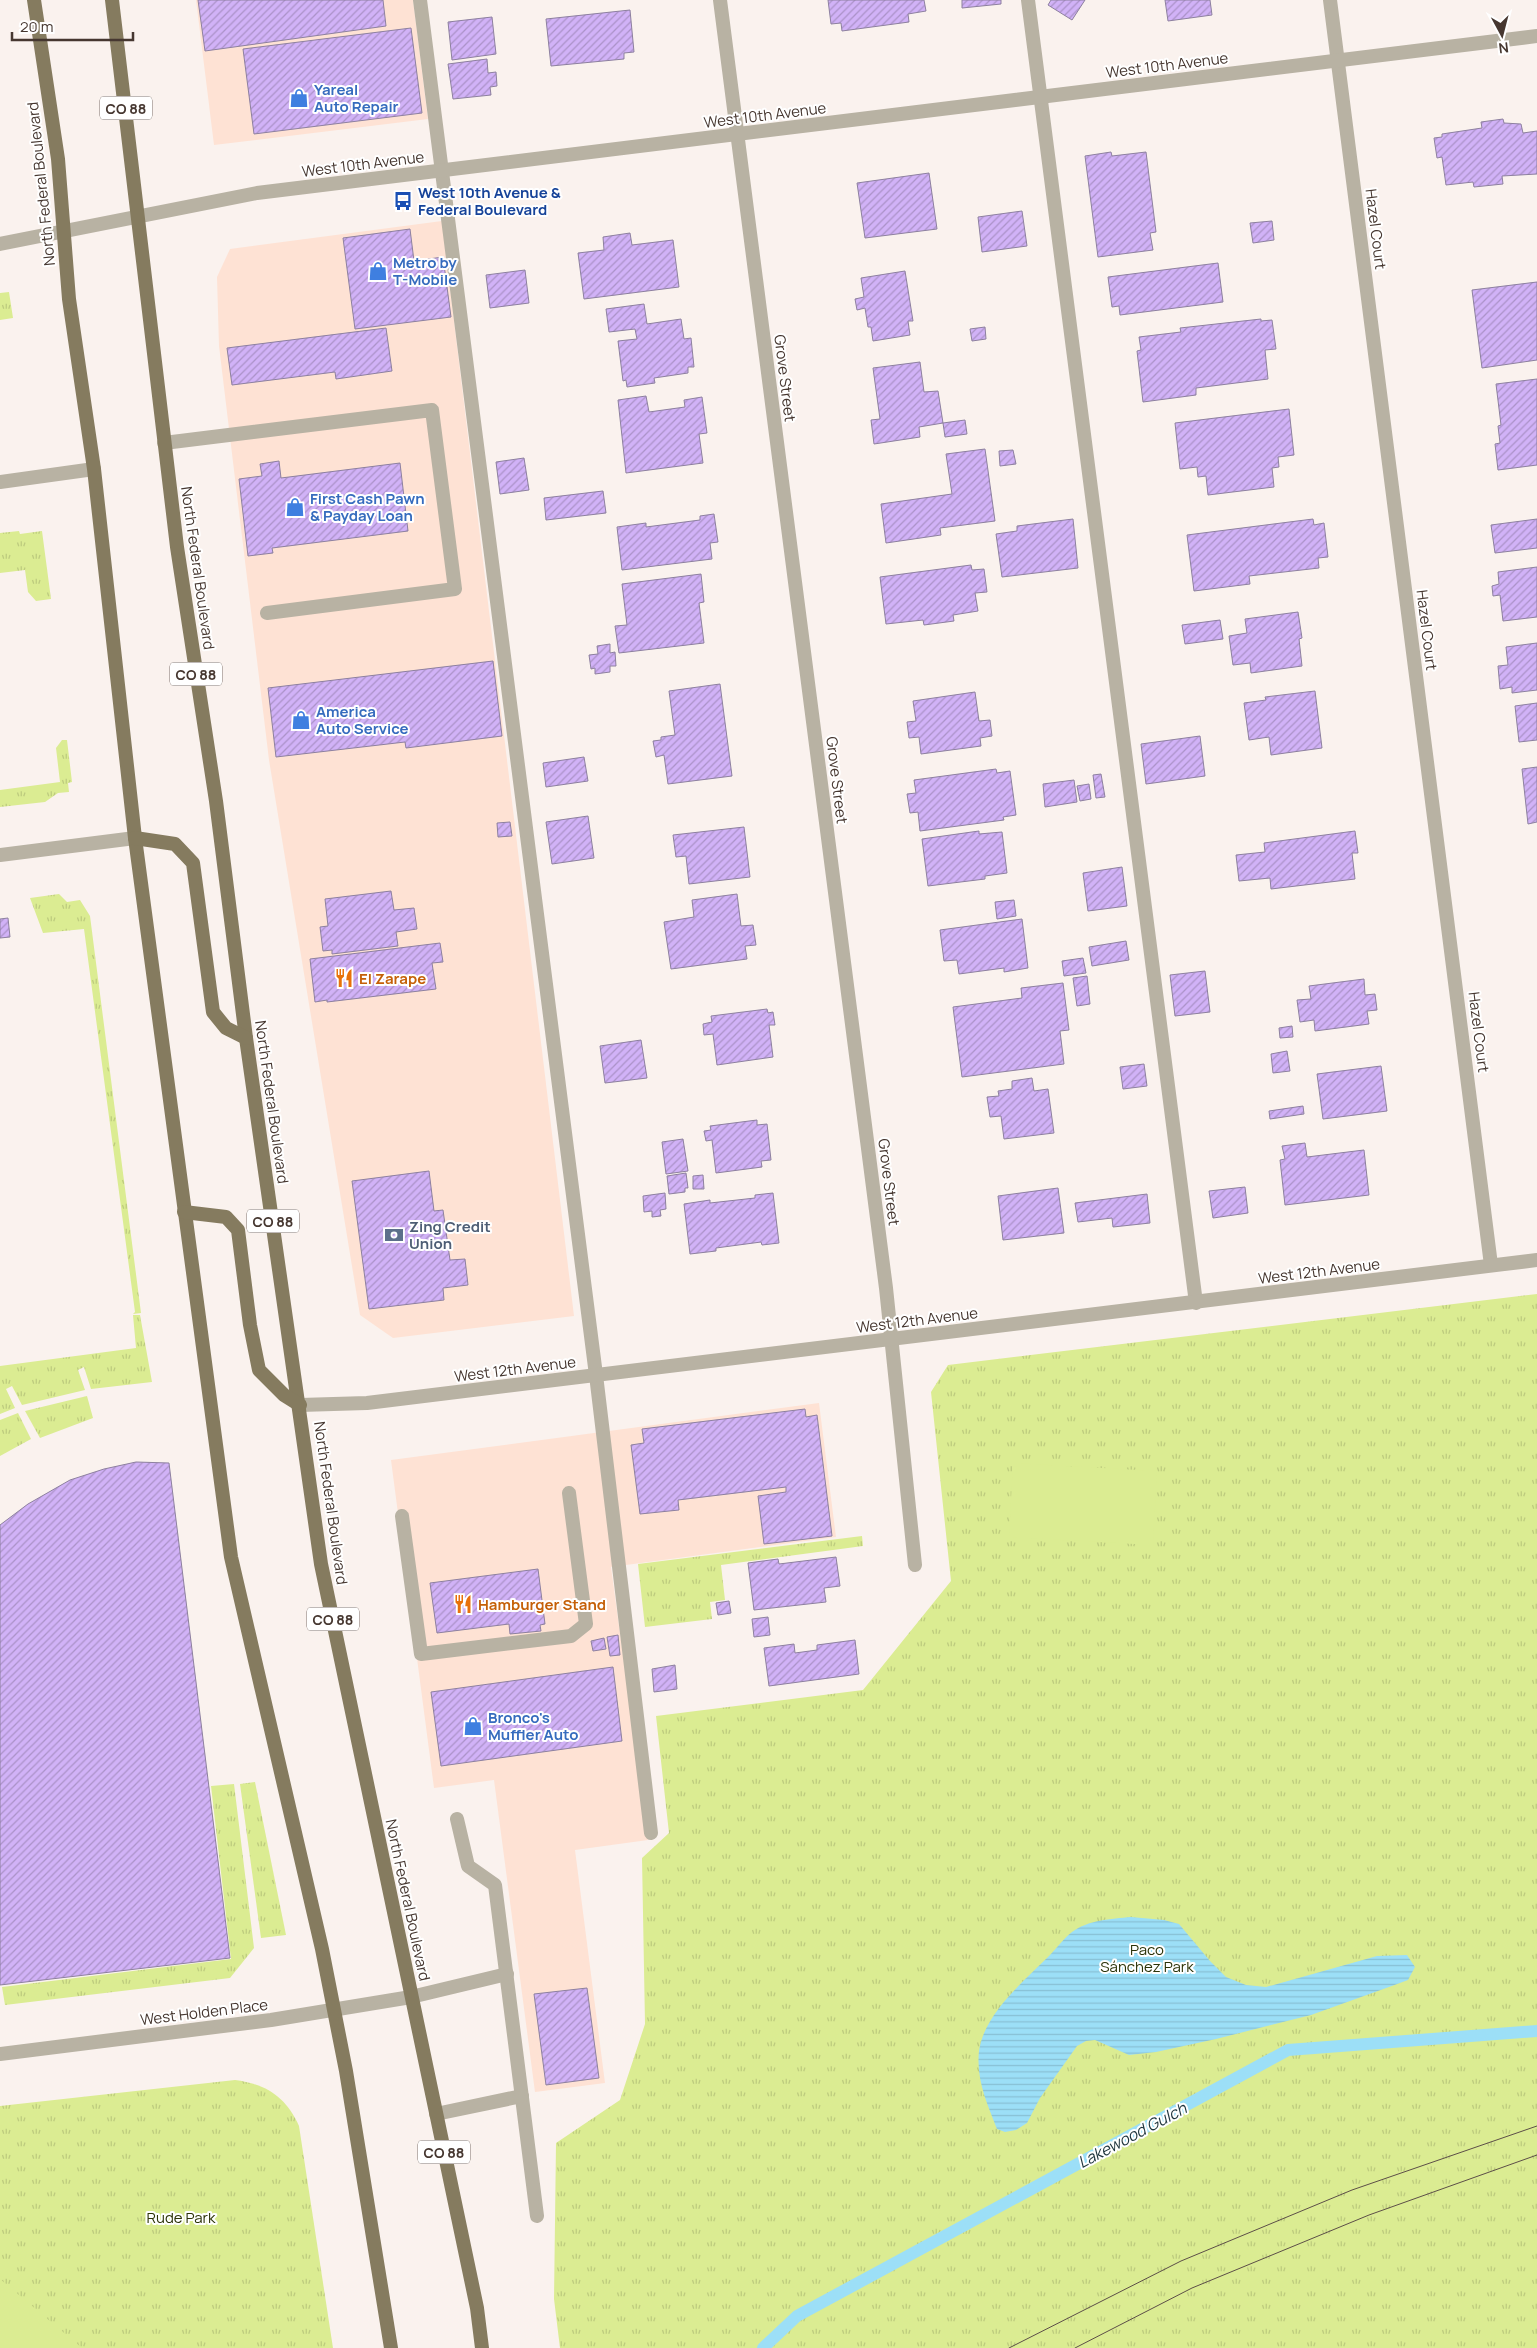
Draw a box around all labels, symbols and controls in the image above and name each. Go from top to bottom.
scale bar [12,10,134,42]
north arrow [1477,10,1527,60]
text: 20 m [20,16,53,37]
text: N [1497,38,1510,58]
street label: West 10th Avenue [1105,47,1230,83]
place label: Yareal Auto Repair [314,79,399,117]
shop icon: Yareal Auto Repair [288,87,310,109]
road number: CO 88 [100,96,152,120]
street label: West 10th Avenue [703,97,828,133]
street label: North Federal Boulevard [22,101,60,267]
street label: West 10th Avenue [301,146,426,182]
place label: West 10th Avenue & Federal Boulevard [418,182,561,220]
street label: Hazel Court [1361,187,1391,271]
bus stop icon: West 10th Avenue & Federal Boulevard [392,190,414,212]
place label: Metro by T-Mobile [393,252,457,290]
shop icon: Metro by T-Mobile [367,260,389,282]
street label: Grove Street [769,333,801,423]
street label: North Federal Boulevard [176,485,220,651]
place label: First Cash Pawn & Payday Loan [310,488,425,526]
shop icon: First Cash Pawn & Payday Loan [284,496,306,518]
street label: Hazel Court [1412,588,1442,672]
road number: CO 88 [170,662,222,686]
place label: America Auto Service [316,701,409,739]
shop icon: America Auto Service [290,709,312,731]
street label: Grove Street [821,735,853,825]
restaurant icon: El Zarape [333,967,355,989]
place label: El Zarape [359,968,426,989]
street label: Hazel Court [1464,990,1494,1074]
street label: North Federal Boulevard [250,1019,294,1185]
street label: Grove Street [873,1137,905,1227]
road number: CO 88 [247,1210,299,1232]
place label: Zing Credit Union [409,1216,491,1254]
bank icon: Zing Credit Union [383,1224,405,1246]
street label: West 12th Avenue [1257,1253,1381,1289]
street label: West 12th Avenue [855,1302,979,1338]
street label: West 12th Avenue [453,1351,577,1387]
street label: North Federal Boulevard [309,1420,353,1586]
restaurant icon: Hamburger Stand [452,1593,474,1615]
place label: Hamburger Stand [478,1594,606,1615]
road number: CO 88 [307,1608,359,1630]
place label: Bronco's Muffler Auto [488,1707,578,1745]
shop icon: Bronco's Muffler Auto [462,1715,484,1737]
street label: North Federal Boulevard [381,1817,435,1983]
park label: Paco Sánchez Park [1100,1939,1194,1977]
street label: West Holden Place [139,1994,269,2030]
water label: Lakewood Gulch [1074,2097,1191,2173]
road number: CO 88 [418,2140,470,2164]
park label: Rude Park [147,2207,216,2228]

